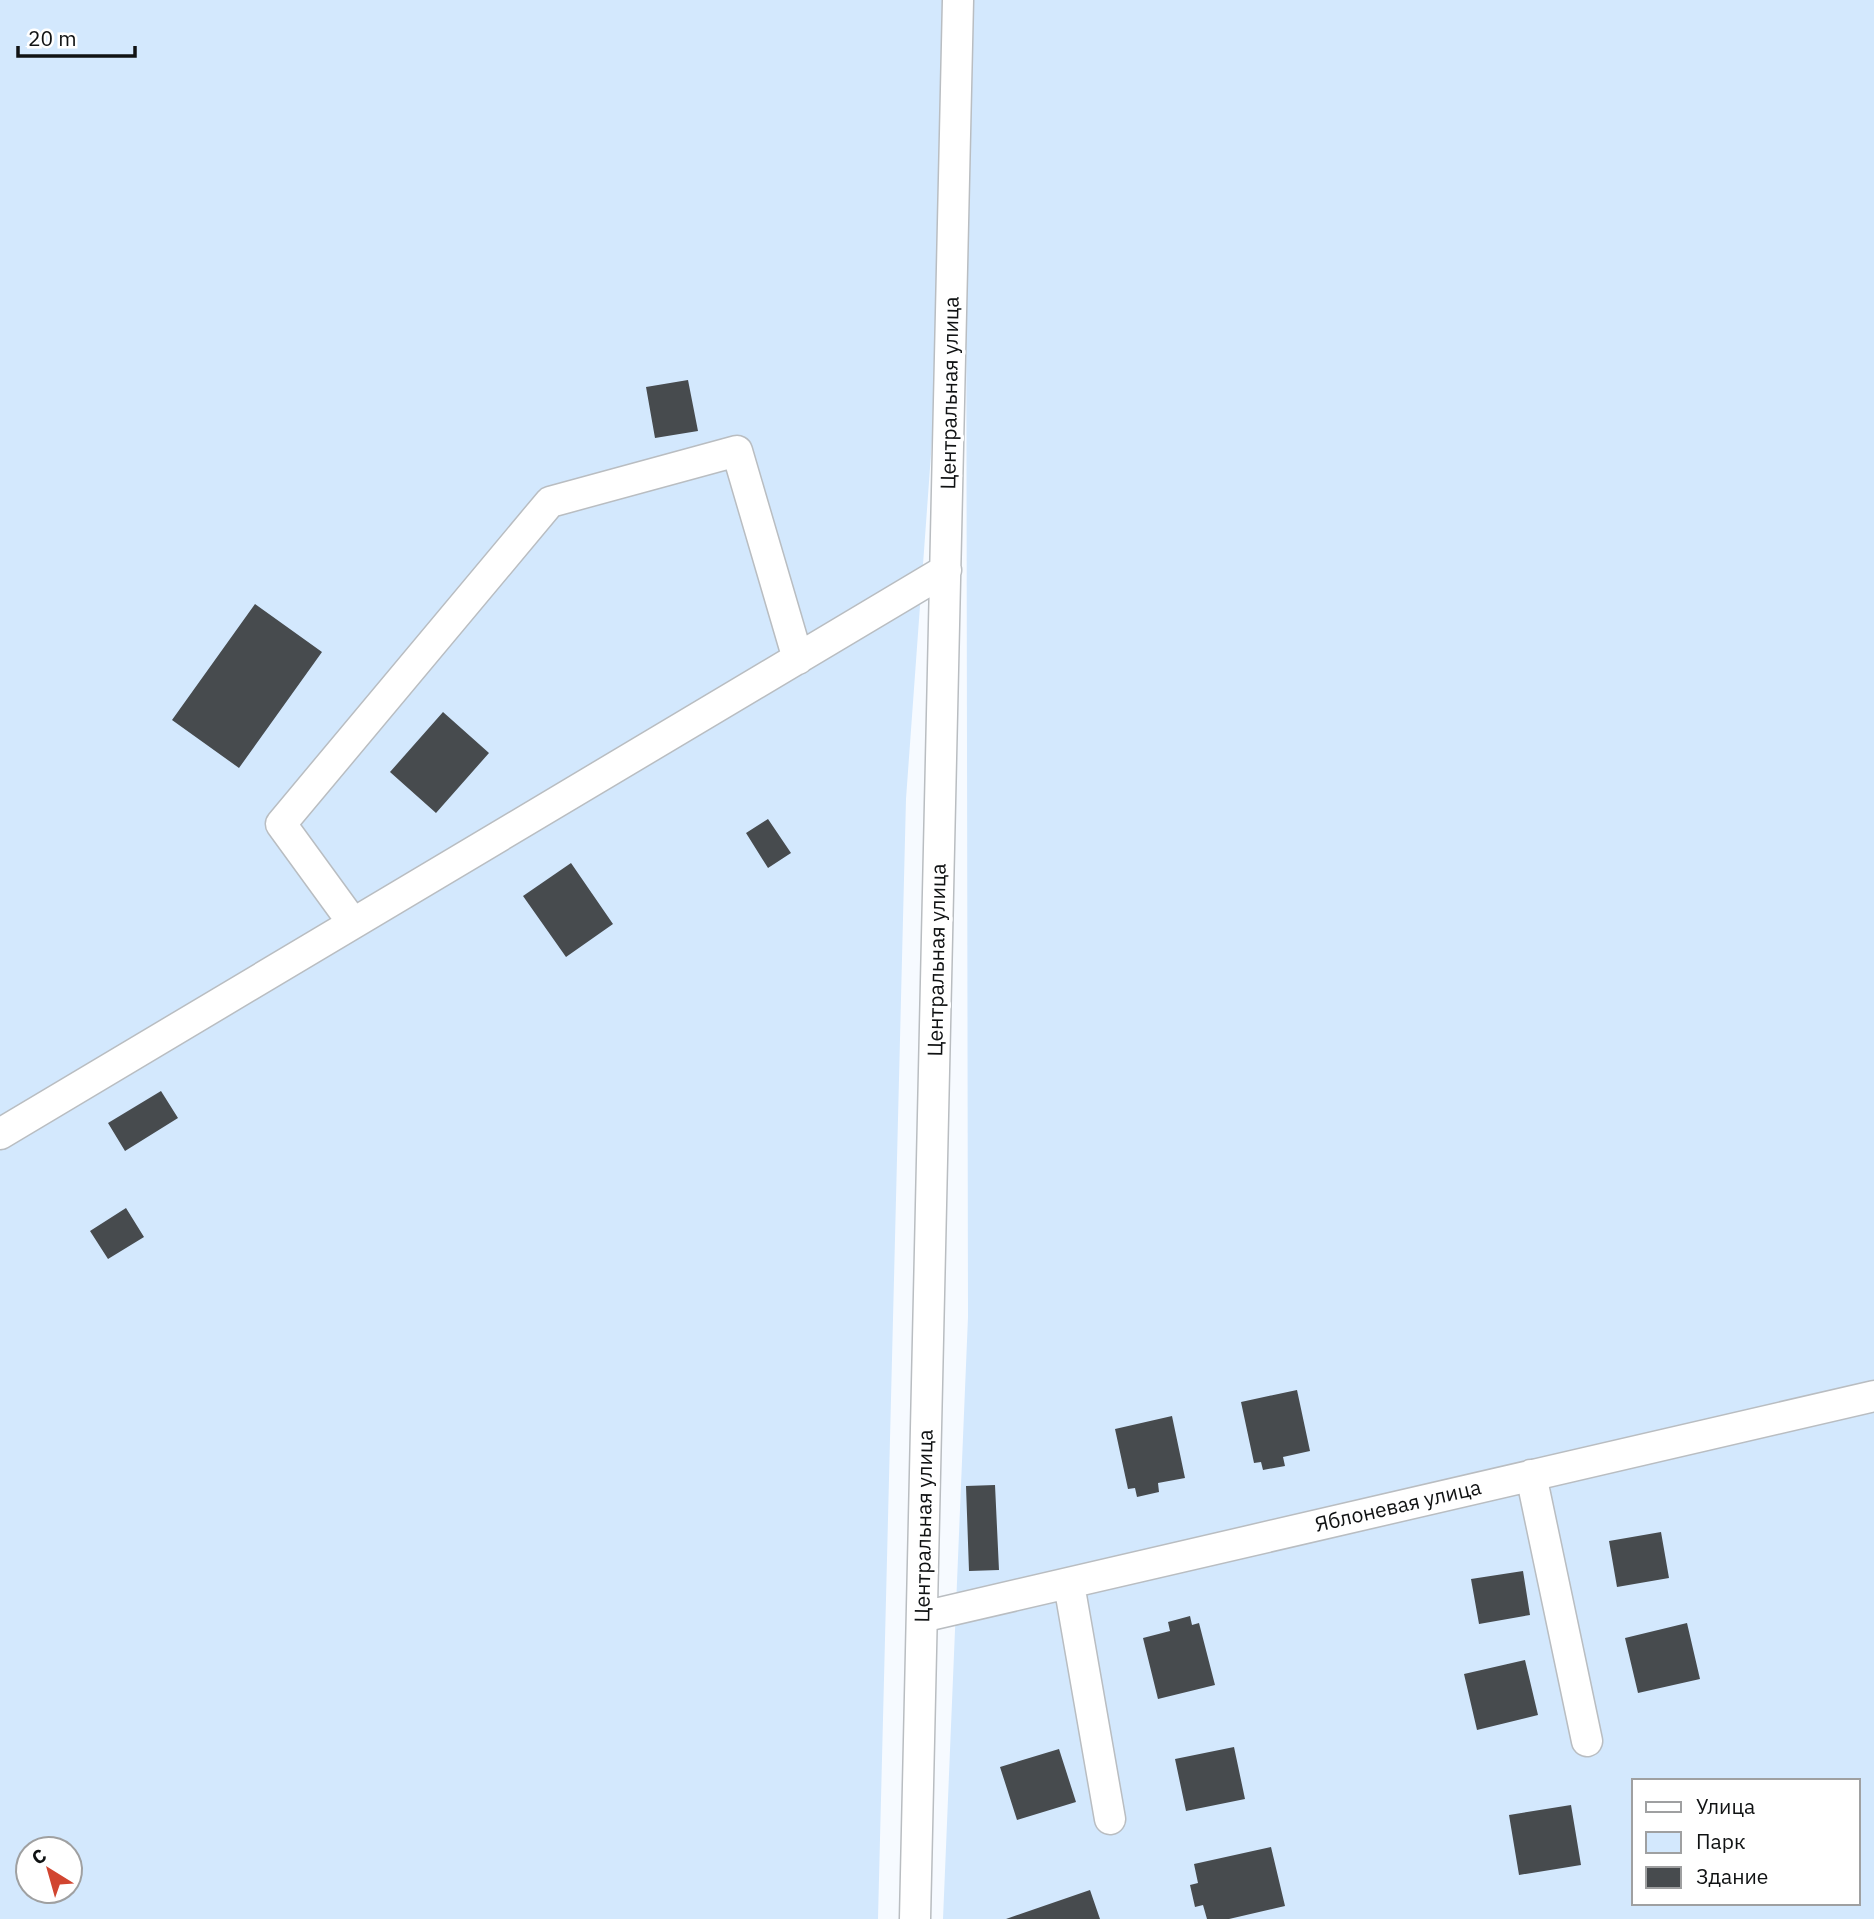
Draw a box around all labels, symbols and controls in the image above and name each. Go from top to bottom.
scale bar [18,14,135,58]
text: 20 m [28,24,77,52]
street label: Центральная улица [933,296,965,490]
street label: Центральная улица [920,863,952,1057]
street label: Центральная улица [907,1429,939,1623]
street label: Яблоневая улица [1312,1472,1484,1538]
legend [1632,1779,1860,1905]
text: Улица [1696,1792,1755,1820]
text: Парк [1696,1827,1746,1855]
north arrow [14,1835,84,1905]
text: С [27,1843,51,1870]
text: Здание [1696,1862,1768,1890]

